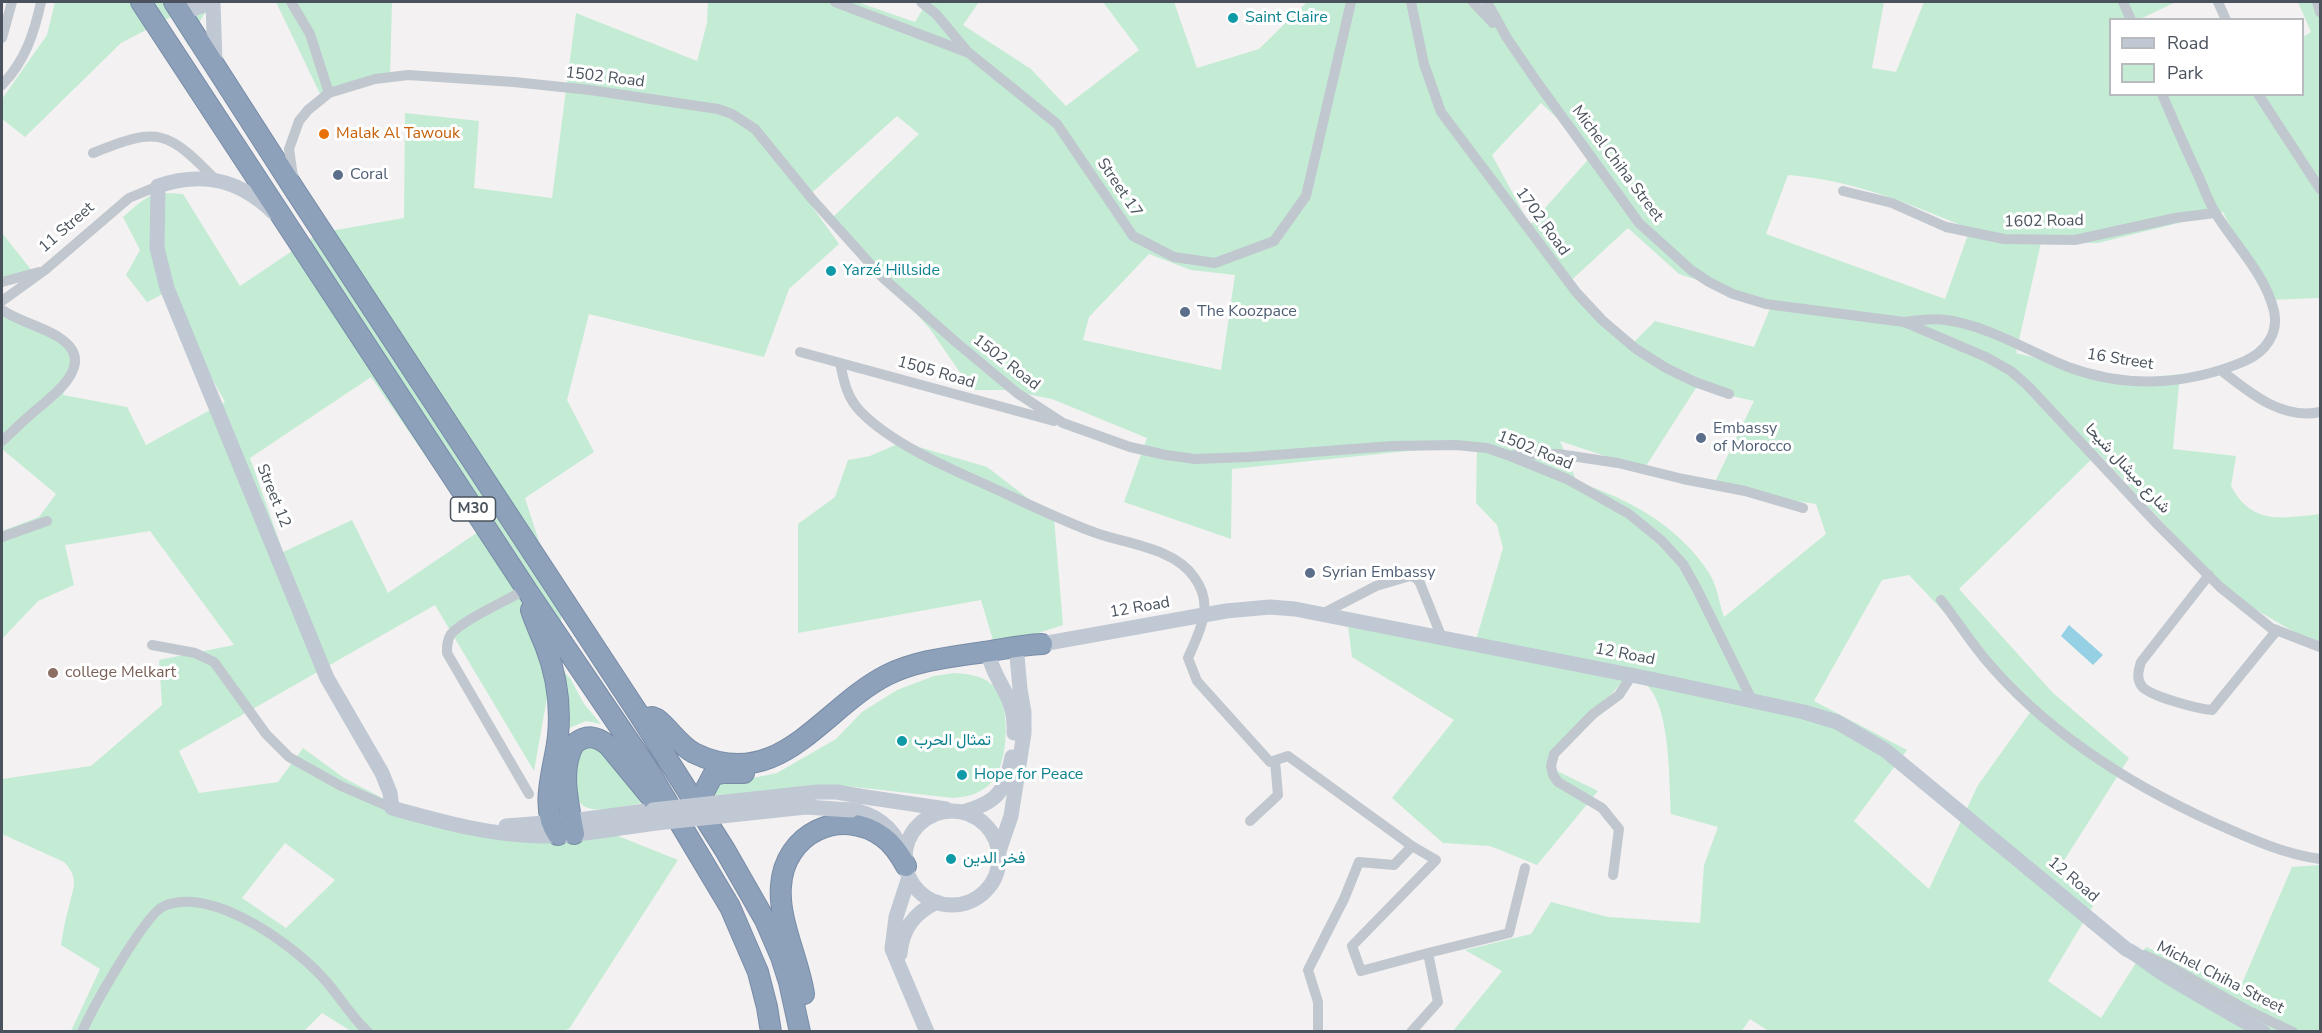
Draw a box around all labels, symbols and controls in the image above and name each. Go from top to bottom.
place label: Saint Claire [1245,8,1328,28]
marker: Saint Claire [1226,11,1240,25]
legend [2109,18,2304,96]
text: Road [2167,31,2209,55]
text: Park [2167,61,2203,85]
street label: 1502 Road [564,64,646,92]
street label: Michel Chiha Street [1567,102,1667,226]
place label: Malak Al Tawouk [336,124,460,144]
marker: Malak Al Tawouk [317,127,331,141]
street label: Street 17 [1092,155,1146,221]
place label: Coral [350,165,388,185]
marker: Coral [331,168,345,182]
street label: 1702 Road [1511,184,1573,260]
street label: 11 Street [35,199,99,257]
street label: 1602 Road [2004,212,2084,232]
place label: Yarzé Hillside [843,261,940,281]
marker: Yarzé Hillside [824,264,838,278]
place label: The Koozpace [1197,302,1297,322]
marker: The Koozpace [1178,305,1192,319]
street label: 1502 Road [969,331,1043,395]
street label: 16 Street [2085,345,2155,375]
street label: 1505 Road [895,353,977,393]
place label: Embassy of Morocco [1713,419,1792,457]
street label: شارع ميشال شيحا [2080,420,2174,518]
street label: 1502 Road [1494,427,1576,475]
marker: Embassy of Morocco [1694,431,1708,445]
street label: Street 12 [252,461,294,531]
road number: M30 [450,497,496,521]
place label: Syrian Embassy [1322,563,1435,583]
marker: Syrian Embassy [1303,566,1317,580]
street label: 12 Road [1109,593,1171,623]
street label: 12 Road [1593,640,1657,670]
place label: college Melkart [65,663,176,683]
marker: college Melkart [46,666,60,680]
place label: تمثال الحرب [914,731,991,751]
marker: تمثال الحرب [895,734,909,748]
place label: Hope for Peace [974,765,1083,785]
marker: Hope for Peace [955,768,969,782]
place label: فخر الدين [963,849,1025,869]
marker: فخر الدين [944,852,958,866]
street label: 12 Road [2044,853,2102,907]
street label: Michel Chiha Street [2153,938,2287,1018]

